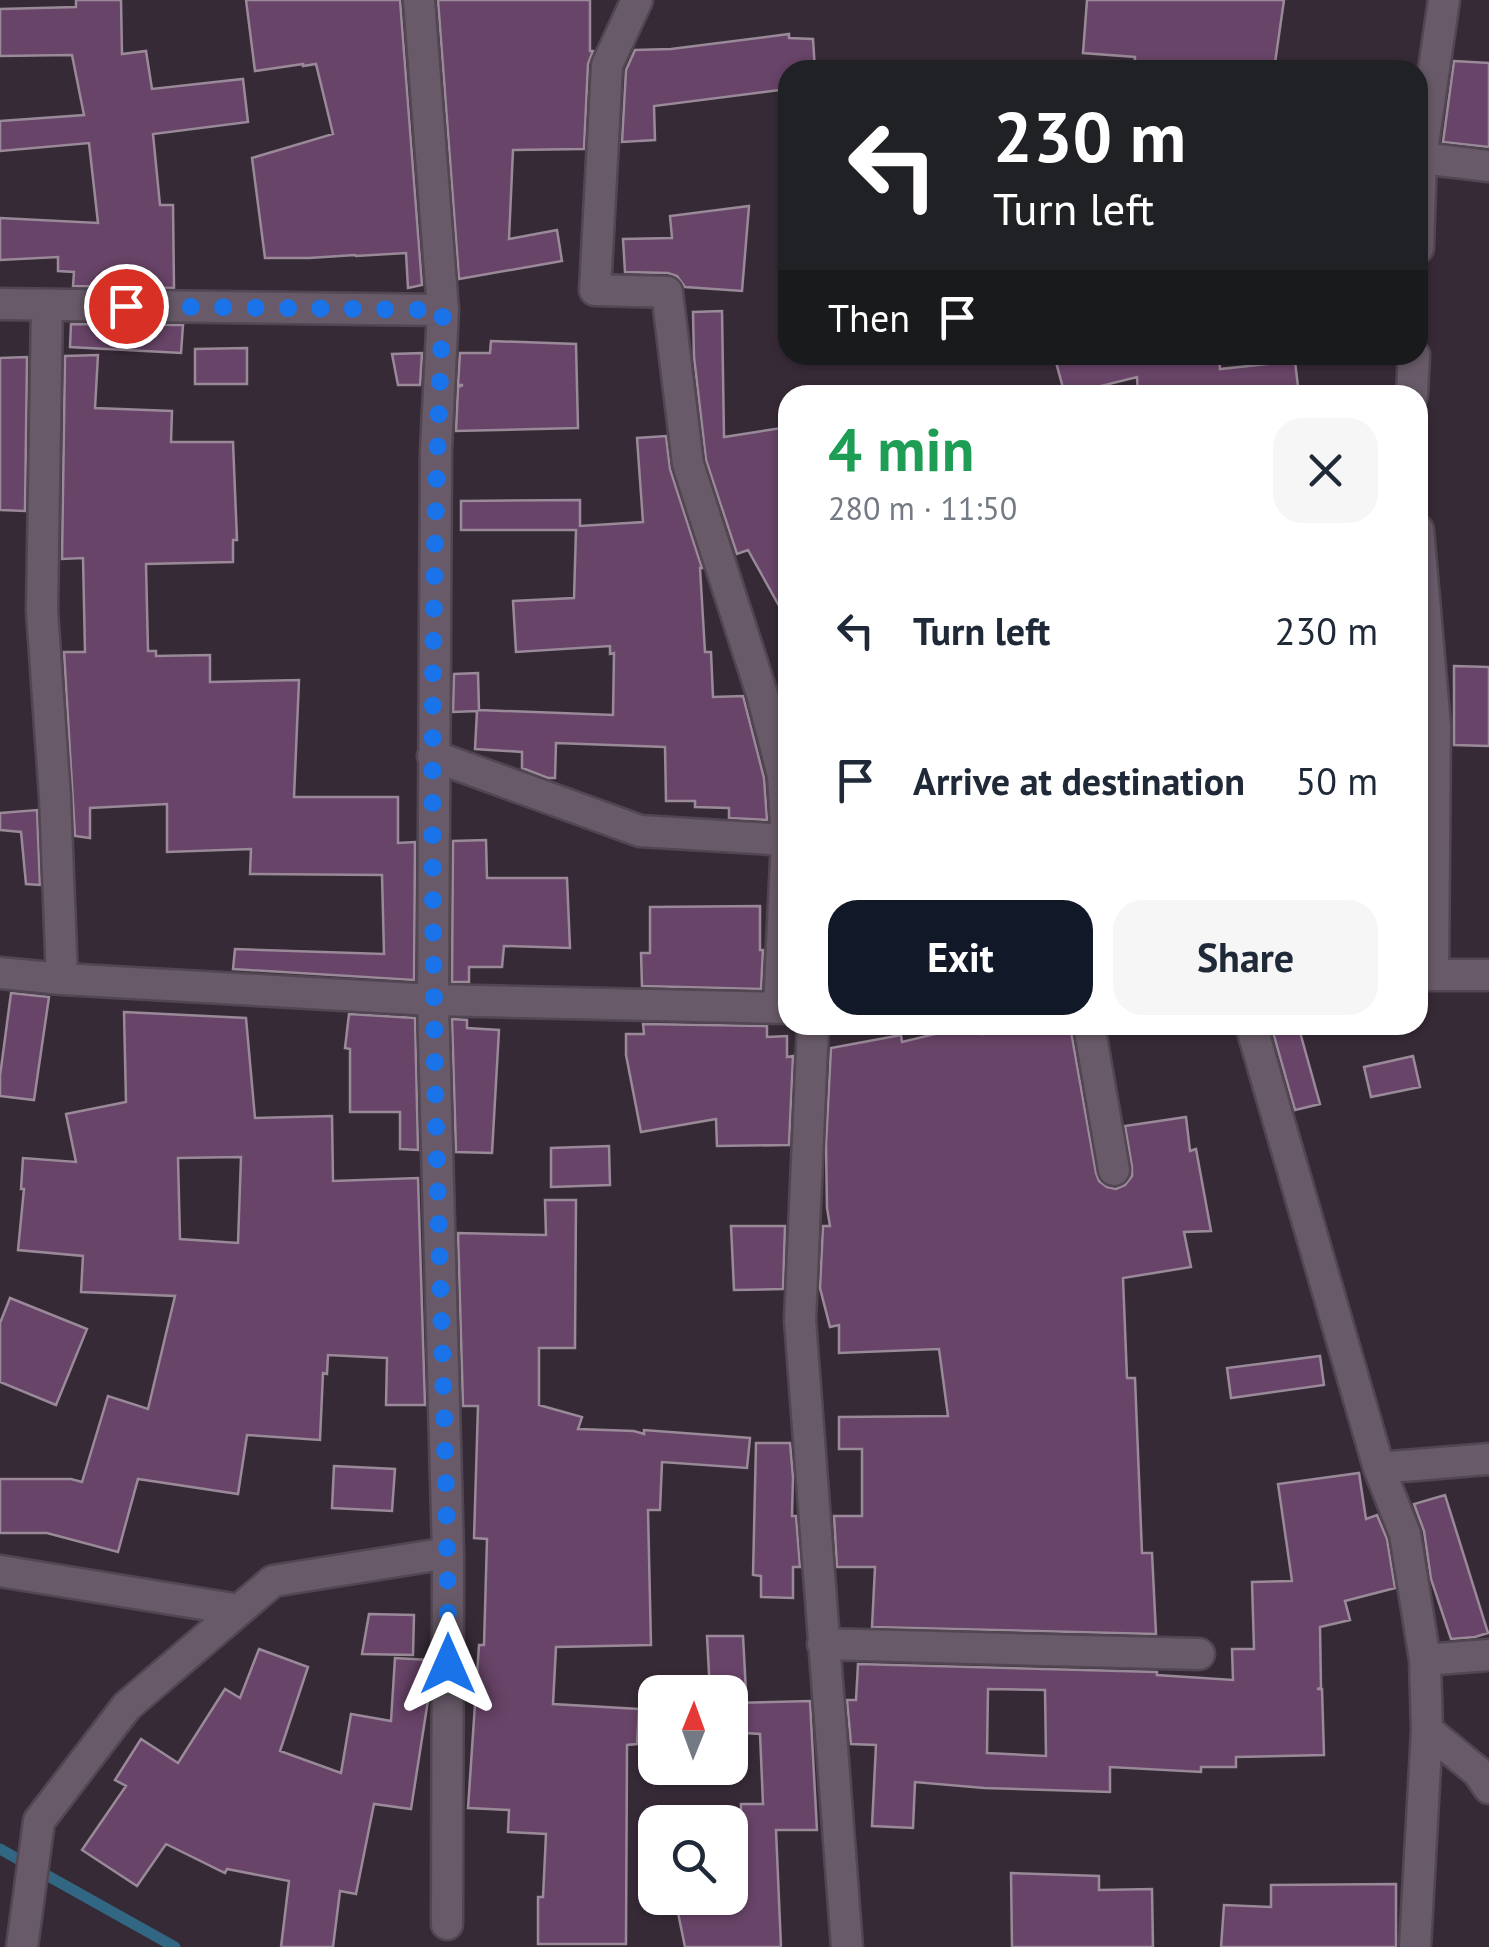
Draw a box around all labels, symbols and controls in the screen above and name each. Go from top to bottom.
text: 230 m [993,91,1186,181]
icon: left [828,100,958,230]
text: Turn left [993,179,1154,237]
pin [84,264,169,349]
icon: arrive [99,279,154,334]
icon: arrive [930,290,985,345]
text: Then [828,293,910,342]
text: 4 min [828,410,974,488]
button: close [1273,418,1378,523]
text: 280 m · 11:50 [828,487,1017,529]
icon: left [828,603,883,658]
text: Turn left [913,606,1050,655]
text: 230 m [1275,606,1378,655]
icon: arrive [828,753,883,808]
text: Arrive at destination [913,756,1245,805]
text: 50 m [1296,756,1378,805]
button: Exit [828,900,1093,1015]
button: Share [1113,900,1378,1015]
position arrow [396,1612,500,1716]
north arrow [638,1675,748,1785]
map controls [638,1675,748,1915]
button: search [638,1805,748,1915]

